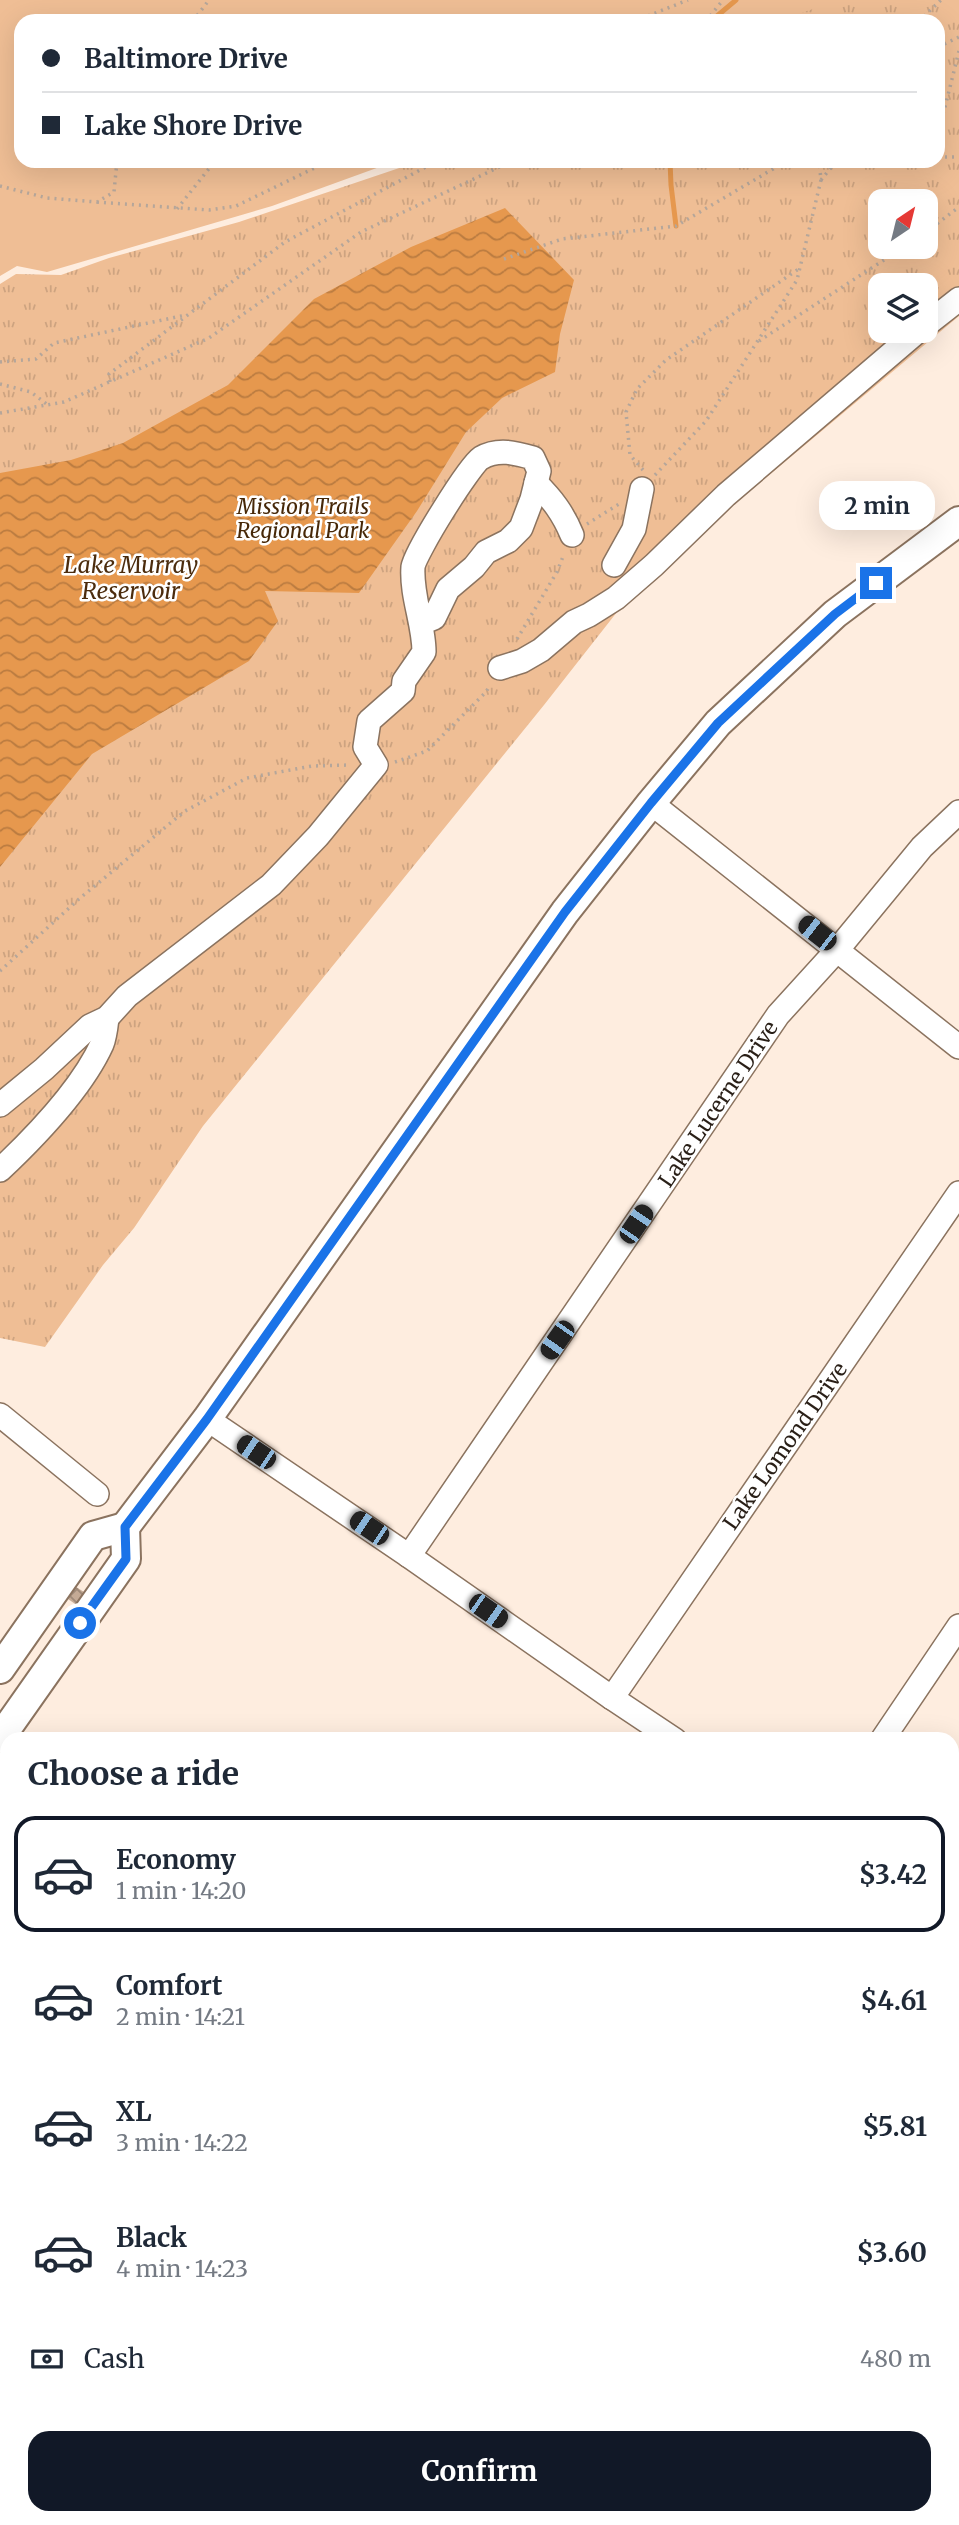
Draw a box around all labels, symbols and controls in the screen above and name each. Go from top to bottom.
text: Baltimore Drive [84,42,288,75]
text: Lake Shore Drive [84,109,302,142]
north arrow [868,189,938,259]
map controls [868,189,938,343]
button: layers [868,273,938,343]
callout: 2 min [818,482,934,530]
text: 2 min [844,491,910,520]
park label: Mission Trails Regional Park [236,493,370,544]
water label: Lake Murray Reservoir [64,550,198,605]
route end [860,567,892,599]
car [794,912,841,954]
street label: Lake Lucerne Drive [652,1016,784,1192]
car [616,1201,657,1247]
car [537,1317,578,1363]
street label: Lake Lomond Drive [717,1357,853,1535]
car [233,1432,280,1472]
car [346,1508,393,1548]
car [465,1590,512,1632]
route start [64,1607,96,1639]
text: Choose a ride [28,1754,239,1794]
icon: car [32,1843,95,1906]
text: Economy [116,1843,236,1876]
text: $3.42 [859,1858,927,1891]
text: 1 min · 14:20 [116,1876,246,1905]
icon: car [32,1969,95,2032]
text: Comfort [116,1969,222,2002]
text: $4.61 [860,1984,927,2017]
text: 2 min · 14:21 [116,2002,245,2031]
icon: car [32,2095,95,2158]
text: XL [116,2095,152,2128]
text: $5.81 [862,2110,927,2143]
text: 3 min · 14:22 [116,2128,248,2157]
icon: car [32,2221,95,2284]
text: Black [116,2221,187,2254]
text: $3.60 [856,2236,927,2269]
text: 4 min · 14:23 [116,2254,248,2283]
icon: cash [28,2340,66,2378]
text: Cash [84,2342,145,2375]
text: 480 m [860,2344,931,2373]
button: Confirm [28,2431,931,2511]

